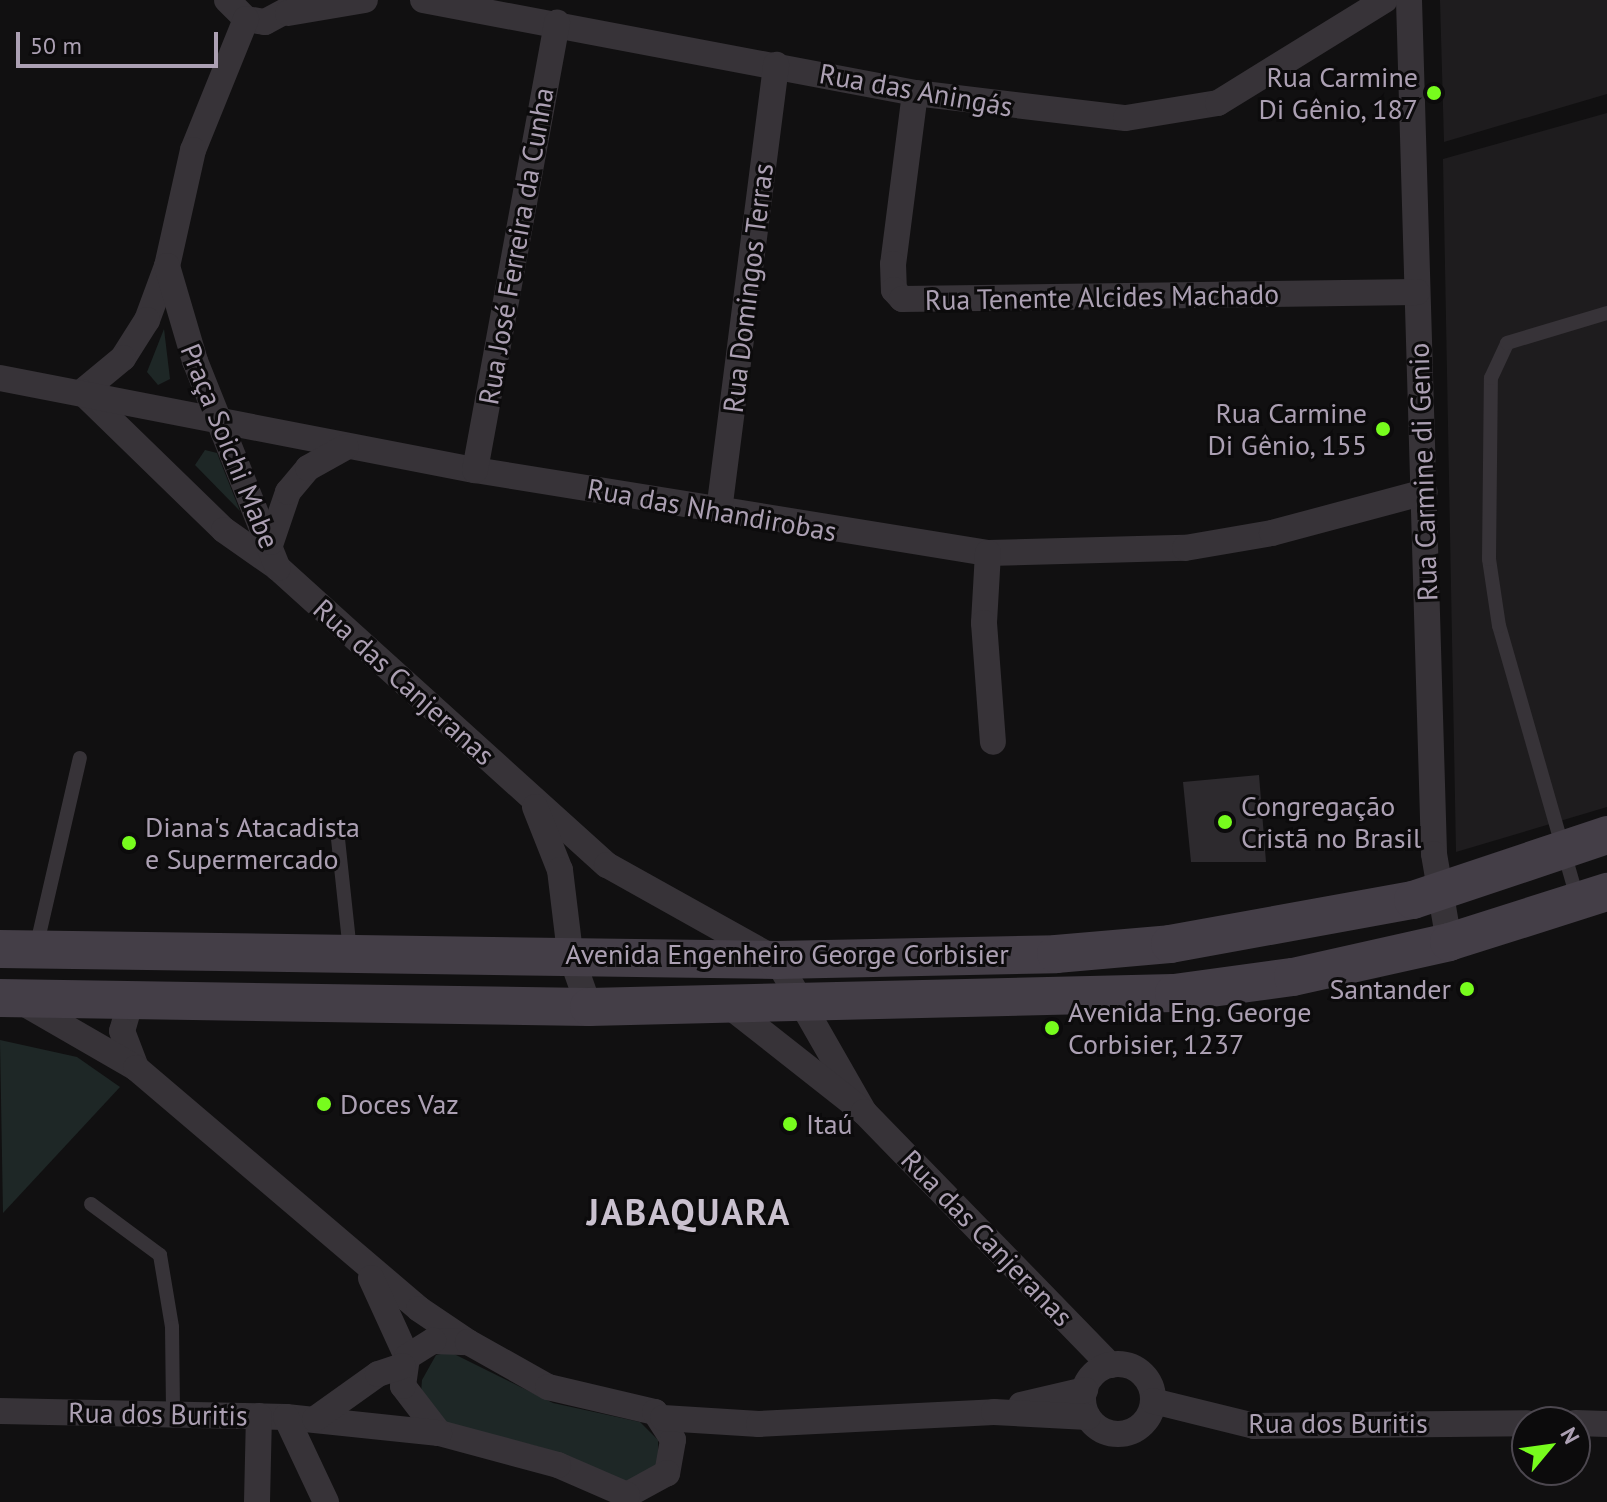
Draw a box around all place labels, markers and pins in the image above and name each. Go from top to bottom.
place label: Rua Carmine Di Gênio, 187 [1256,60,1418,126]
marker: Rua Carmine Di Gênio, 187 [1425,84,1443,102]
place label: Rua Carmine Di Gênio, 155 [1205,396,1367,462]
marker: Rua Carmine Di Gênio, 155 [1374,420,1392,438]
place label: Congregação Cristã no Brasil [1241,789,1421,855]
place label: Diana's Atacadista e Supermercado [145,810,361,876]
marker: Congregação Cristã no Brasil [1216,813,1234,831]
marker: Diana's Atacadista e Supermercado [120,834,138,852]
place label: Santander [1329,972,1451,1006]
marker: Santander [1458,980,1476,998]
place label: Avenida Eng. George Corbisier, 1237 [1068,995,1314,1061]
marker: Avenida Eng. George Corbisier, 1237 [1043,1019,1061,1037]
place label: Doces Vaz [340,1087,460,1121]
marker: Doces Vaz [315,1095,333,1113]
place label: Itaú [806,1107,853,1141]
marker: Itaú [781,1115,799,1133]

